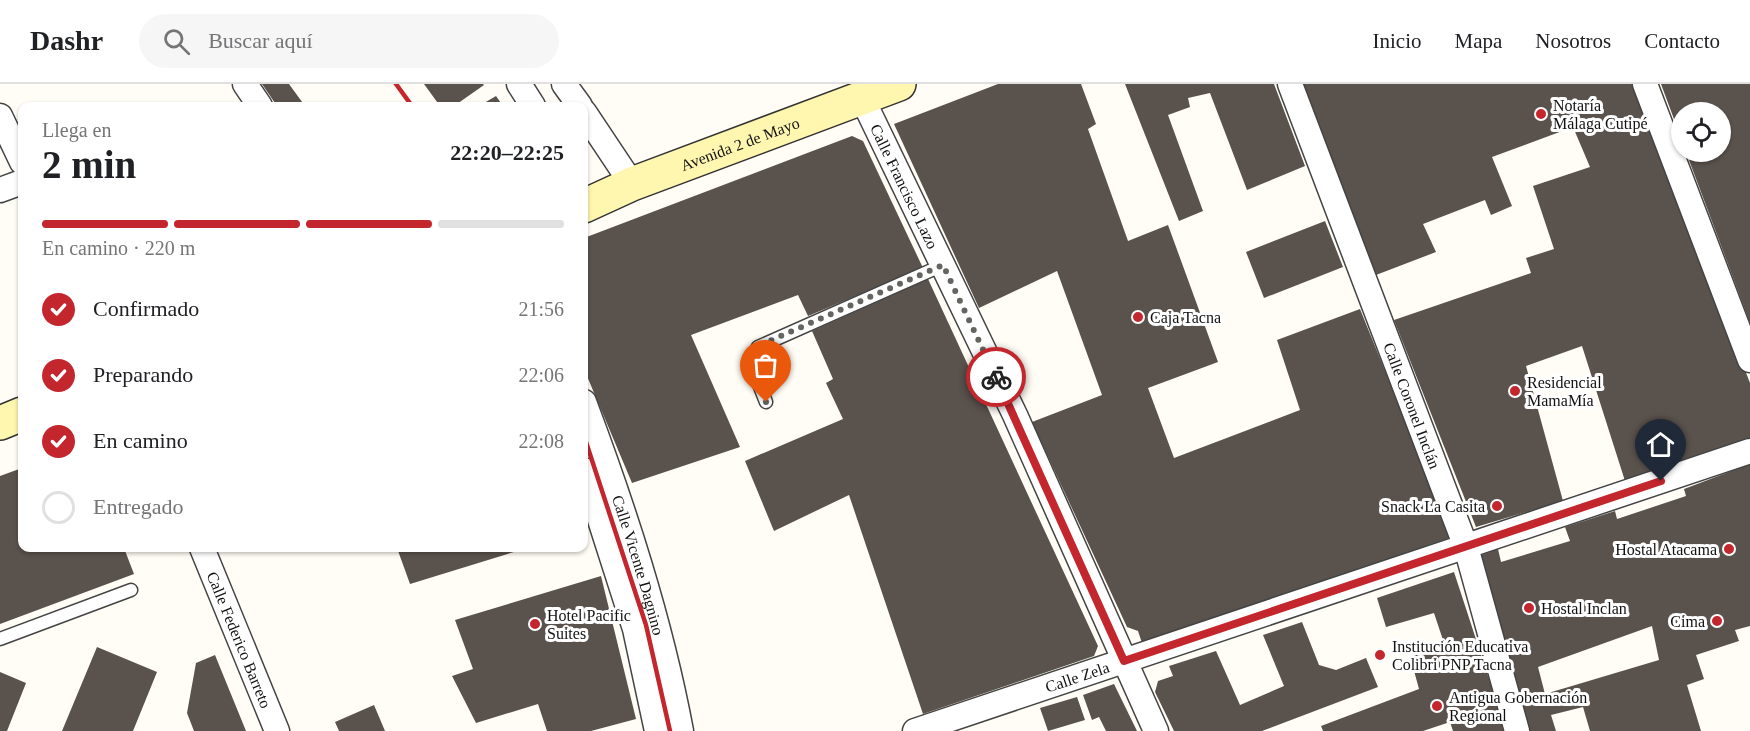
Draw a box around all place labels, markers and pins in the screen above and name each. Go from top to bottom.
place label: Notaría Málaga Cutipé [1553,97,1648,133]
marker: Notaría Málaga Cutipé [1534,107,1548,121]
place label: Caja Tacna [1150,309,1221,327]
marker: Caja Tacna [1131,310,1145,324]
pin [740,340,791,402]
place label: Residencial MamaMía [1527,374,1602,409]
marker: Residencial MamaMía [1508,384,1522,398]
pin [1635,419,1686,481]
place label: Snack La Casita [1381,498,1485,515]
marker: Snack La Casita [1490,499,1504,513]
place label: Hostal Atacama [1615,541,1717,558]
marker: Hostal Atacama [1722,542,1736,556]
place label: Hostal Inclan [1541,600,1627,617]
marker: Hostal Inclan [1522,601,1536,615]
place label: Hotel Pacific Suites [547,607,631,642]
place label: Cima [1670,613,1705,630]
marker: Cima [1710,614,1724,628]
marker: Hotel Pacific Suites [528,617,542,631]
place label: Institución Educativa Colibri PNP Tacna [1392,638,1528,673]
marker: Institución Educativa Colibri PNP Tacna [1373,648,1387,662]
place label: Antigua Gobernación Regional [1449,689,1587,725]
marker: Antigua Gobernación Regional [1430,699,1444,713]

